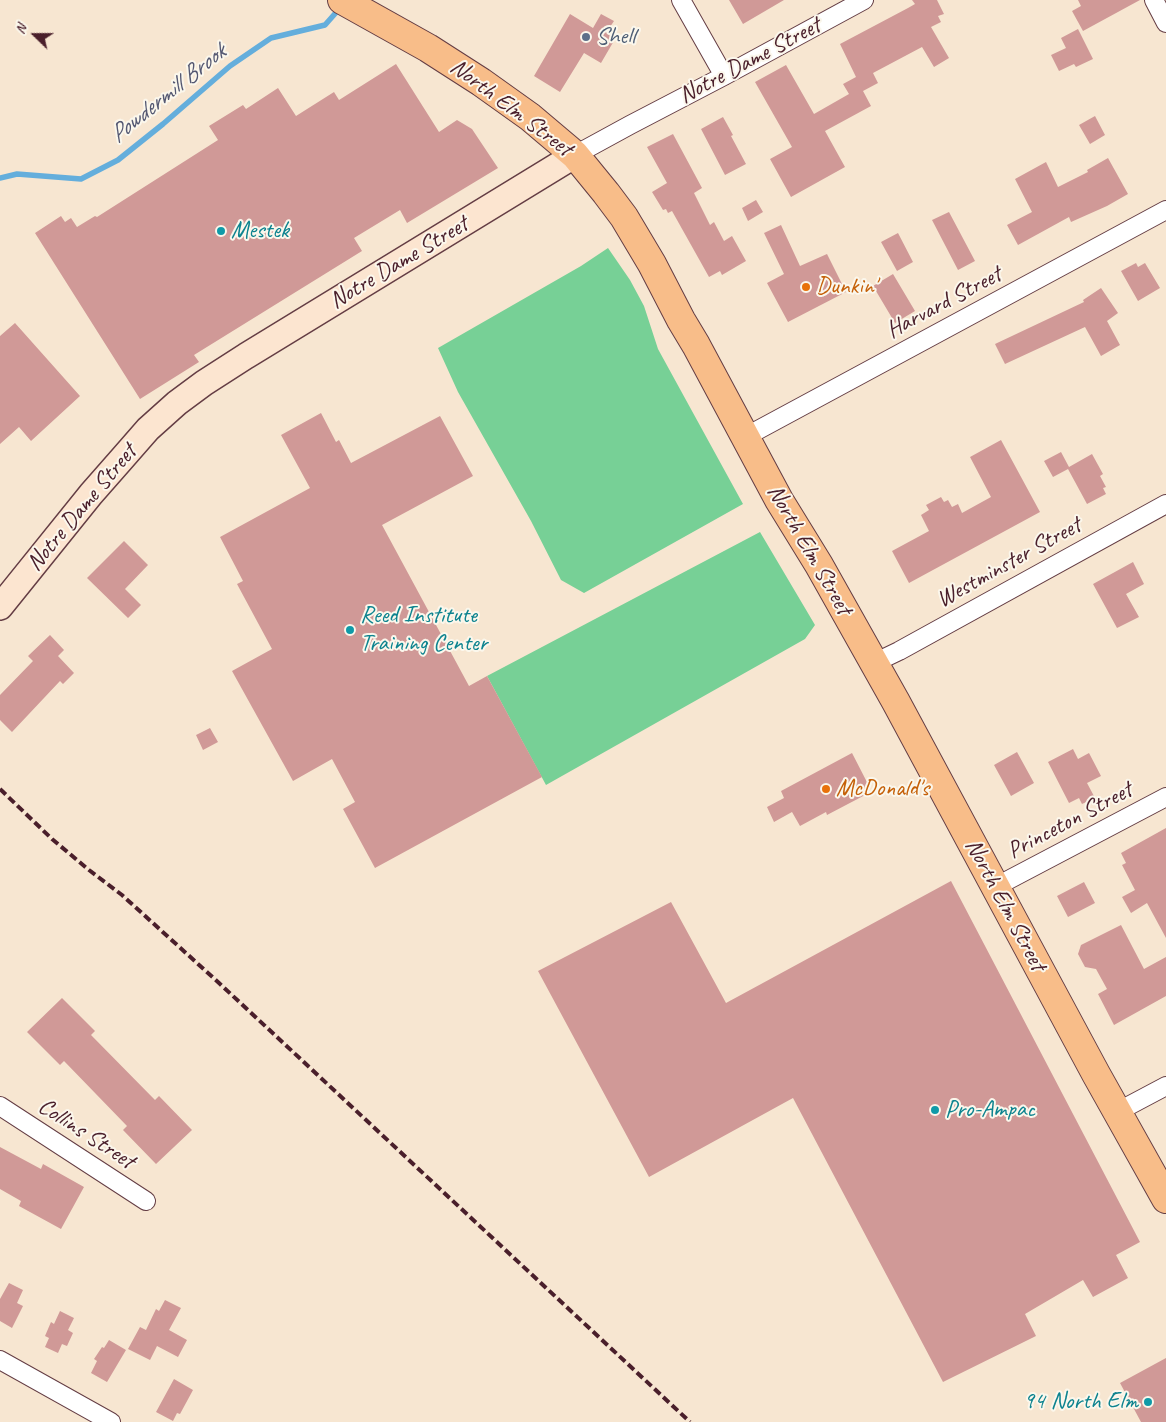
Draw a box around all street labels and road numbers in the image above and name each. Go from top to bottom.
street label: Notre Dame Street [674,11,826,111]
street label: North Elm Street [444,53,578,163]
street label: Notre Dame Street [324,210,474,316]
street label: Harvard Street [881,261,1007,345]
street label: Notre Dame Street [21,439,143,577]
street label: North Elm Street [760,480,858,620]
street label: Westminster Street [932,511,1086,615]
street label: Princeton Street [1003,776,1137,866]
street label: North Elm Street [958,834,1052,976]
street label: Collins Street [32,1092,140,1176]

